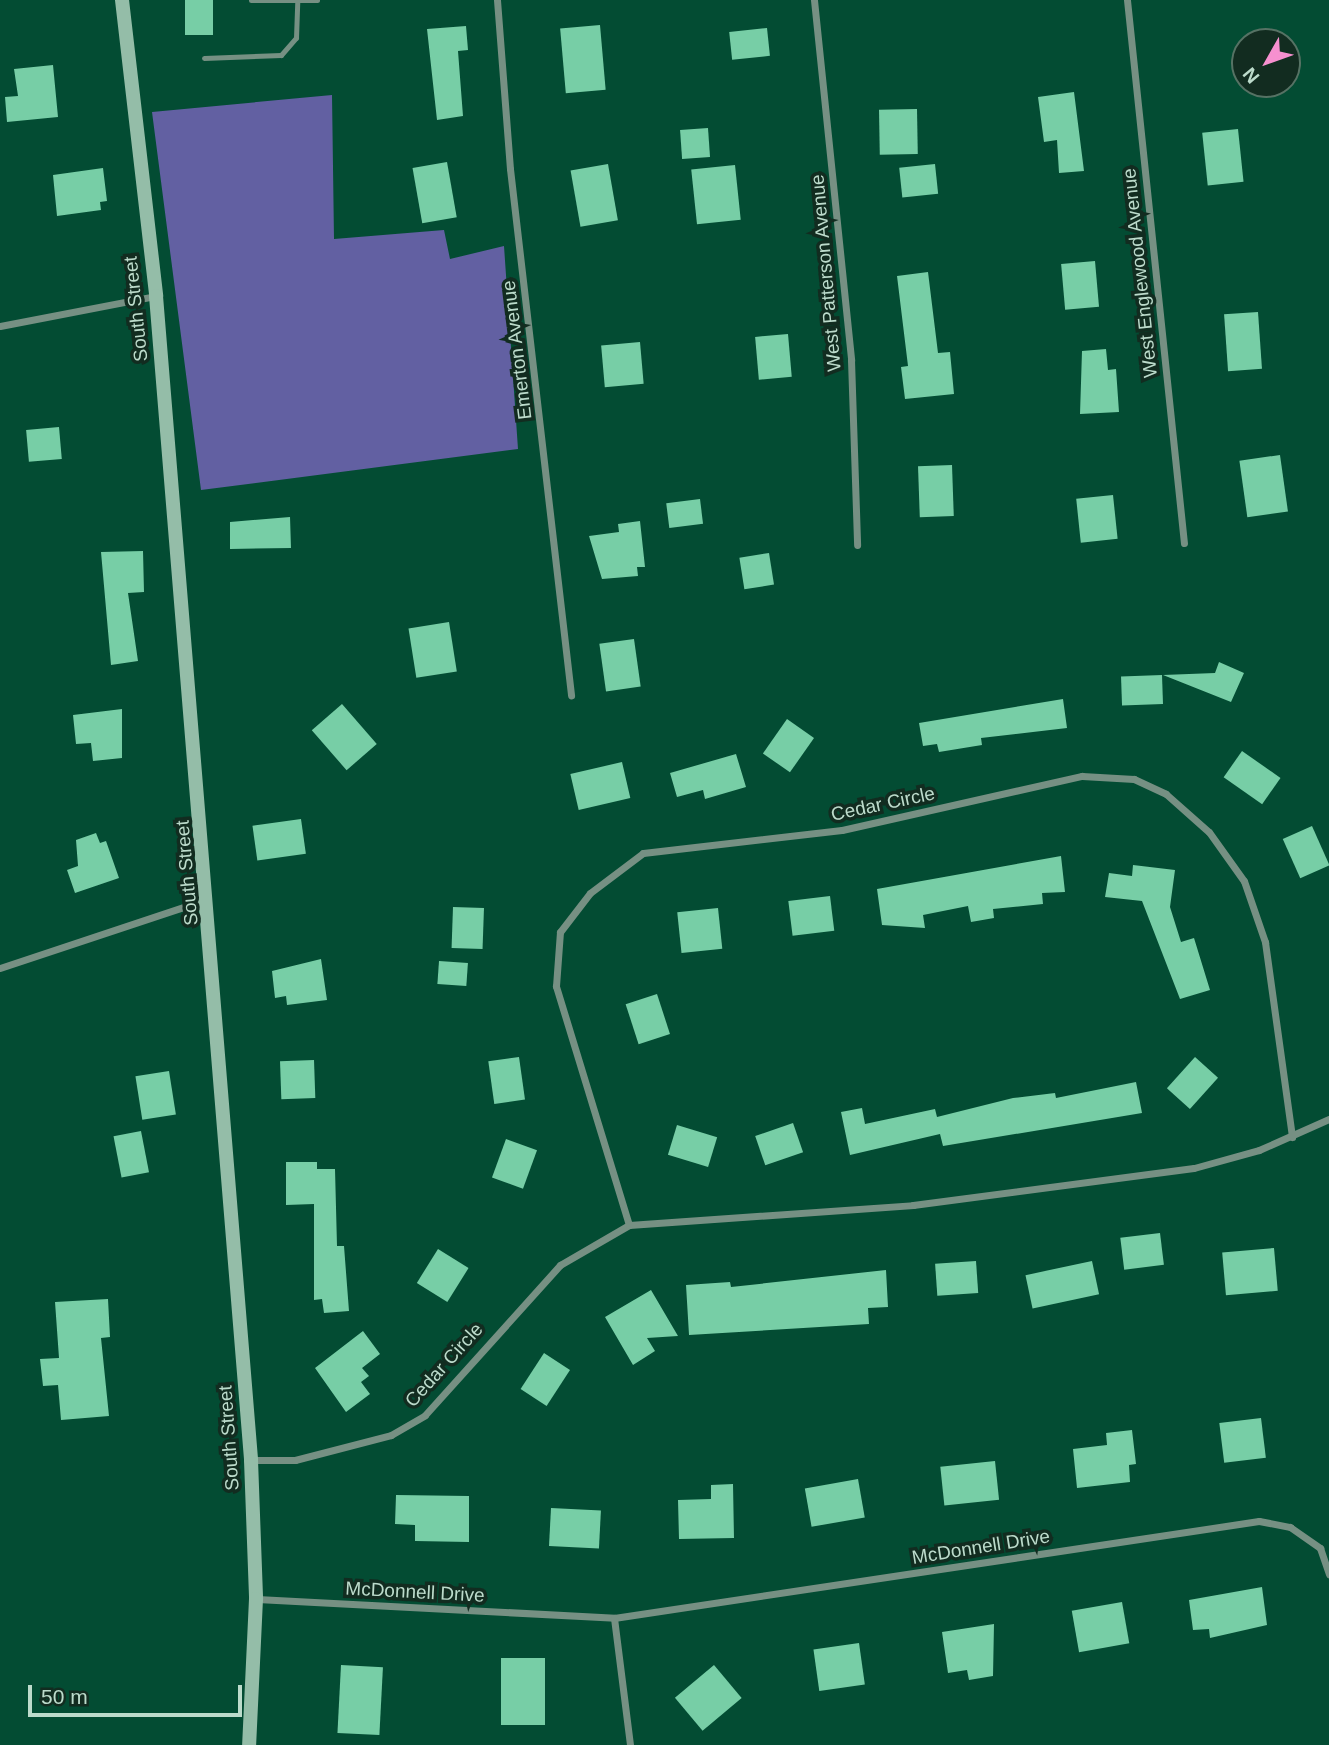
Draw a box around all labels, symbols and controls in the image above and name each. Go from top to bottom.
north arrow [1231,28,1301,98]
text: N [1239,64,1264,88]
street label: West Englewood Avenue [1118,167,1162,379]
street label: West Patterson Avenue [806,173,846,373]
street label: South Street [119,255,153,363]
street label: Emerton Avenue [497,279,537,421]
street label: Cedar Circle [829,782,937,826]
street label: South Street [171,819,203,927]
street label: Cedar Circle [400,1318,488,1412]
street label: South Street [214,1385,244,1491]
street label: McDonnell Drive [910,1525,1052,1569]
street label: McDonnell Drive [345,1577,485,1607]
scale bar [32,1672,245,1716]
text: 50 m [41,1685,88,1708]

